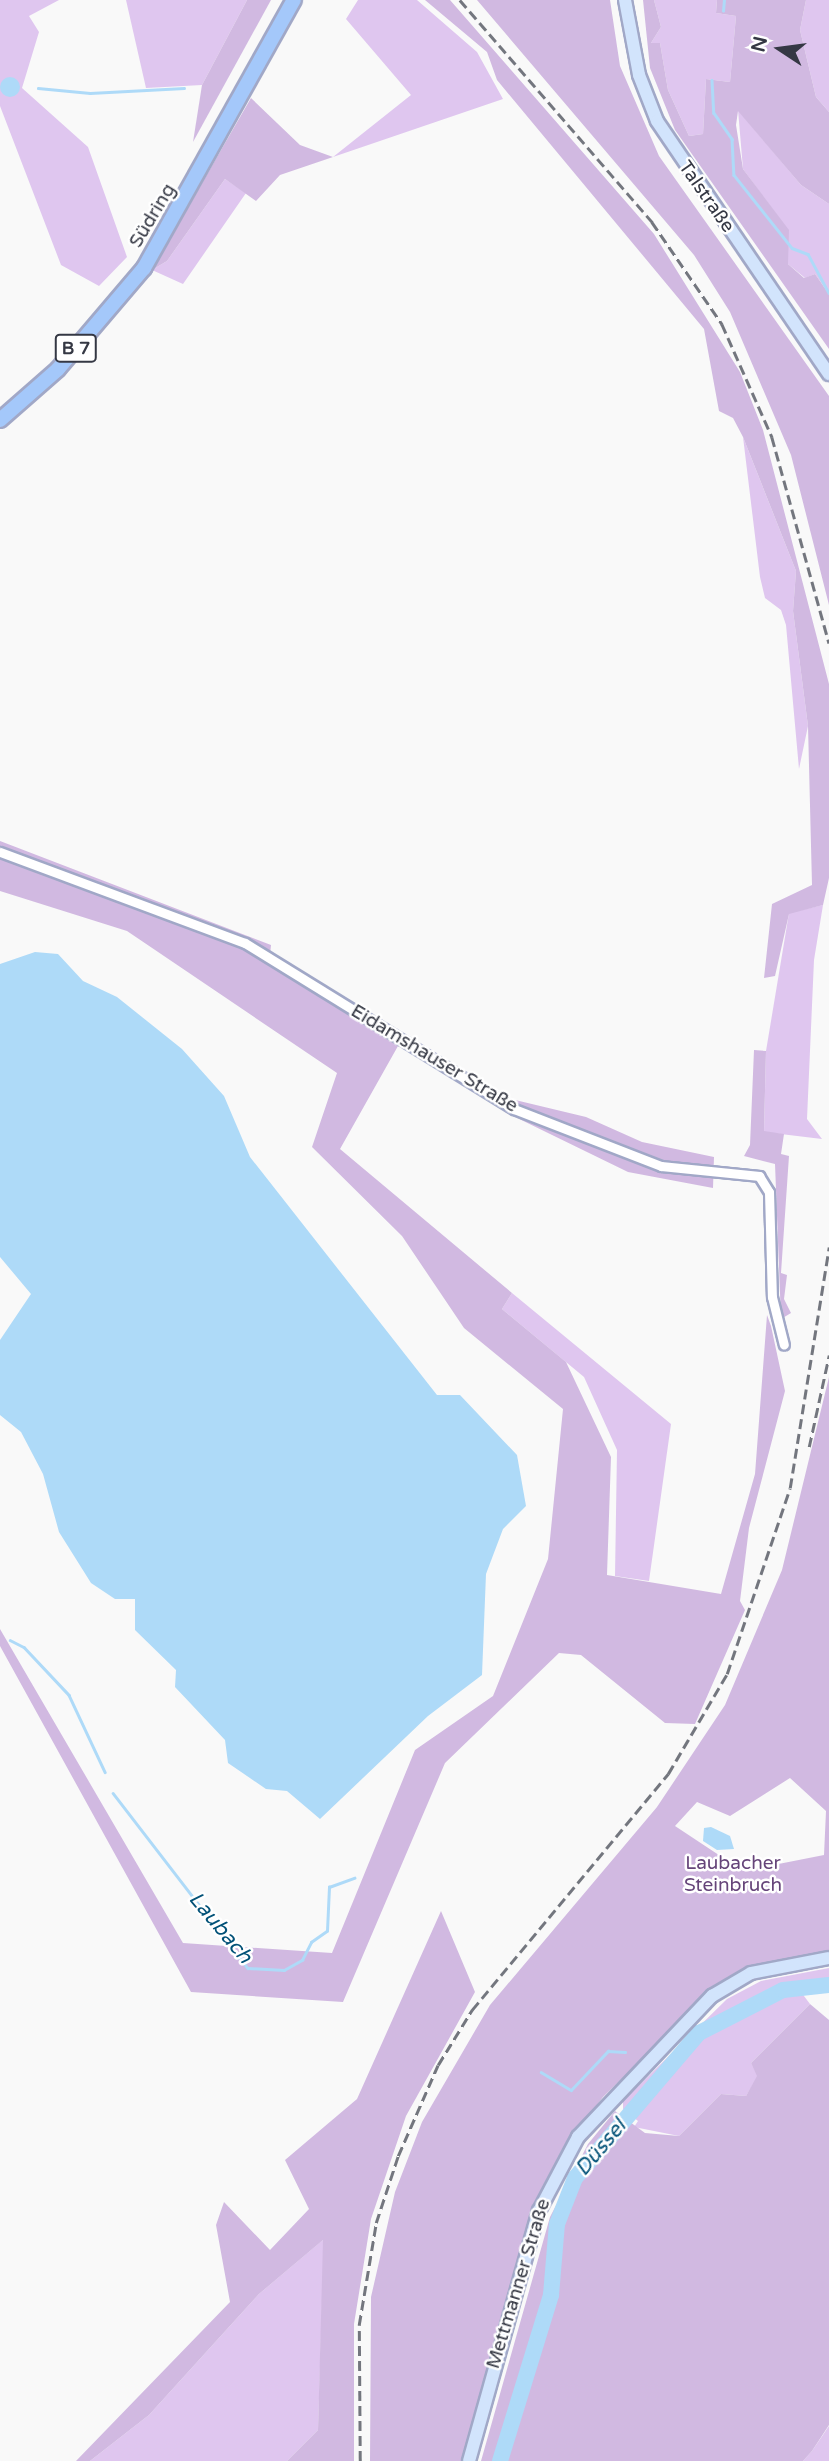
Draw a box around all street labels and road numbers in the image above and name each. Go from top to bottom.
street label: Talstraße [673,157,739,237]
street label: Südring [125,180,181,252]
road number: B 7 [53,334,99,362]
street label: Eidamshauser Straße [346,1000,522,1118]
street label: Mettmanner Straße [482,2196,556,2372]

